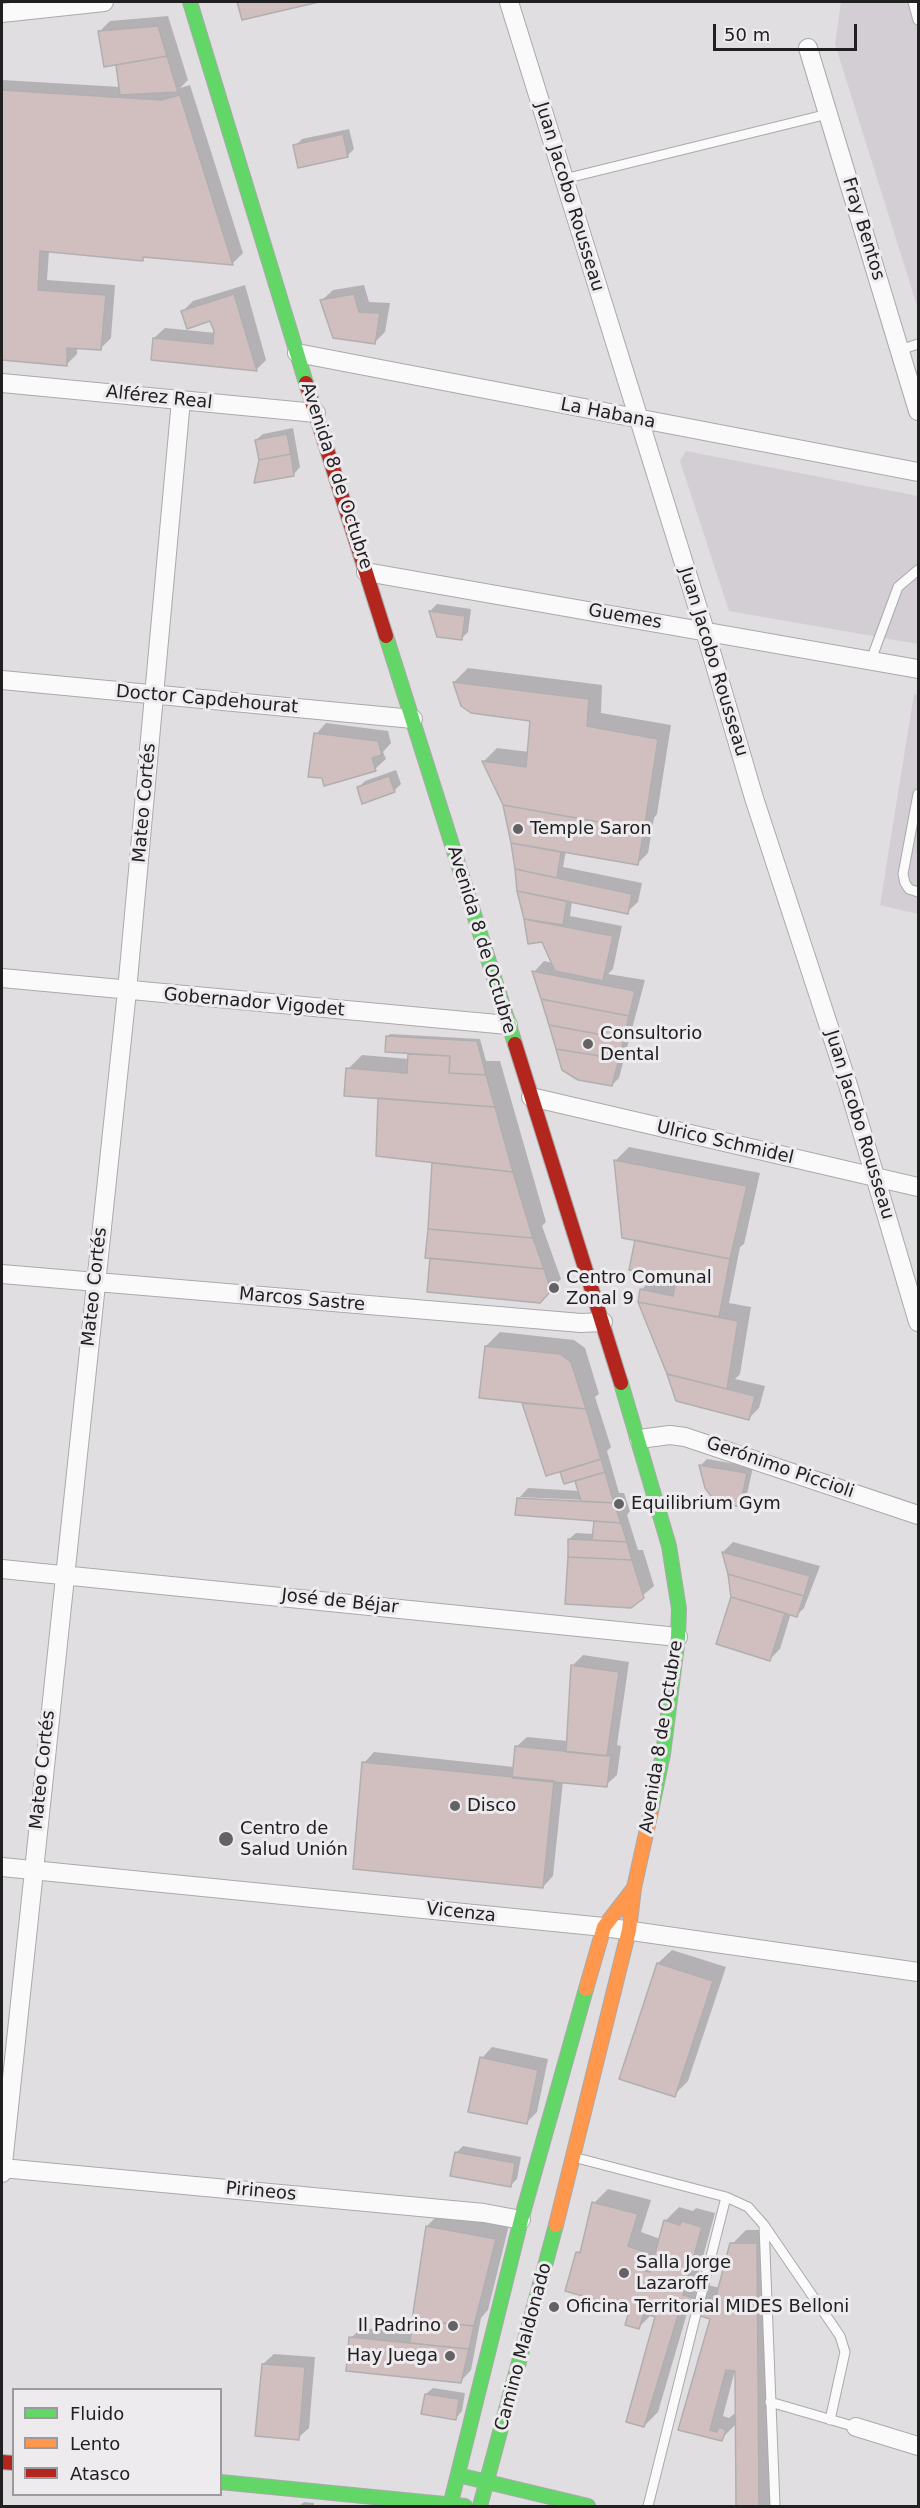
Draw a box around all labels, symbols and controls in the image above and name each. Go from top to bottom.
scale bar [716,12,860,50]
text: 50 m [724,24,770,45]
street label: Juan Jacobo Rousseau [530,100,608,294]
street label: Fray Bentos [837,175,889,283]
street label: Avenida 8 de Octubre [296,380,376,572]
street label: Alférez Real [105,382,213,414]
street label: La Habana [559,394,657,434]
street label: Juan Jacobo Rousseau [674,565,752,759]
street label: Guemes [586,600,664,634]
street label: Doctor Capdehourat [115,681,299,719]
street label: Mateo Cortés [129,742,161,864]
place label: Temple Saron [530,818,652,840]
marker: Temple Saron [511,822,525,836]
street label: Avenida 8 de Octubre [442,844,520,1036]
street label: Gobernador Vigodet [163,984,345,1022]
place label: Consultorio Dental [600,1023,702,1066]
street label: Juan Jacobo Rousseau [820,1028,898,1222]
marker: Consultorio Dental [581,1037,595,1051]
street label: Ulrico Schmidel [654,1117,796,1169]
street label: Mateo Cortés [78,1226,112,1348]
place label: Centro Comunal Zonal 9 [566,1267,712,1310]
marker: Centro Comunal Zonal 9 [547,1281,561,1295]
street label: Marcos Sastre [238,1284,366,1316]
street label: Gerónimo Piccioli [703,1433,857,1503]
place label: Equilibrium Gym [631,1493,781,1515]
marker: Equilibrium Gym [612,1497,626,1511]
street label: José de Béjar [280,1585,400,1619]
street label: Avenida 8 de Octubre [636,1639,688,1835]
street label: Mateo Cortés [26,1709,60,1831]
place label: Disco [467,1795,516,1817]
marker: Disco [448,1799,462,1813]
place label: Centro de Salud Unión [240,1818,348,1860]
marker: Centro de Salud Unión [217,1830,235,1848]
street label: Vicenza [425,1899,497,1927]
street label: Pirineos [225,2178,297,2206]
place label: Salla Jorge Lazaroff [636,2252,731,2294]
street label: Camino Maldonado [491,2261,557,2433]
marker: Salla Jorge Lazaroff [617,2266,631,2280]
place label: Oficina Territorial MIDES Belloni [566,2296,849,2318]
marker: Oficina Territorial MIDES Belloni [547,2300,561,2314]
place label: Il Padrino [358,2315,441,2337]
marker: Il Padrino [446,2319,460,2333]
place label: Hay Juega [347,2345,438,2367]
marker: Hay Juega [443,2349,457,2363]
legend [12,2388,222,2496]
text: Fluido [70,2403,124,2424]
text: Lento [70,2433,120,2454]
text: Atasco [70,2463,130,2484]

